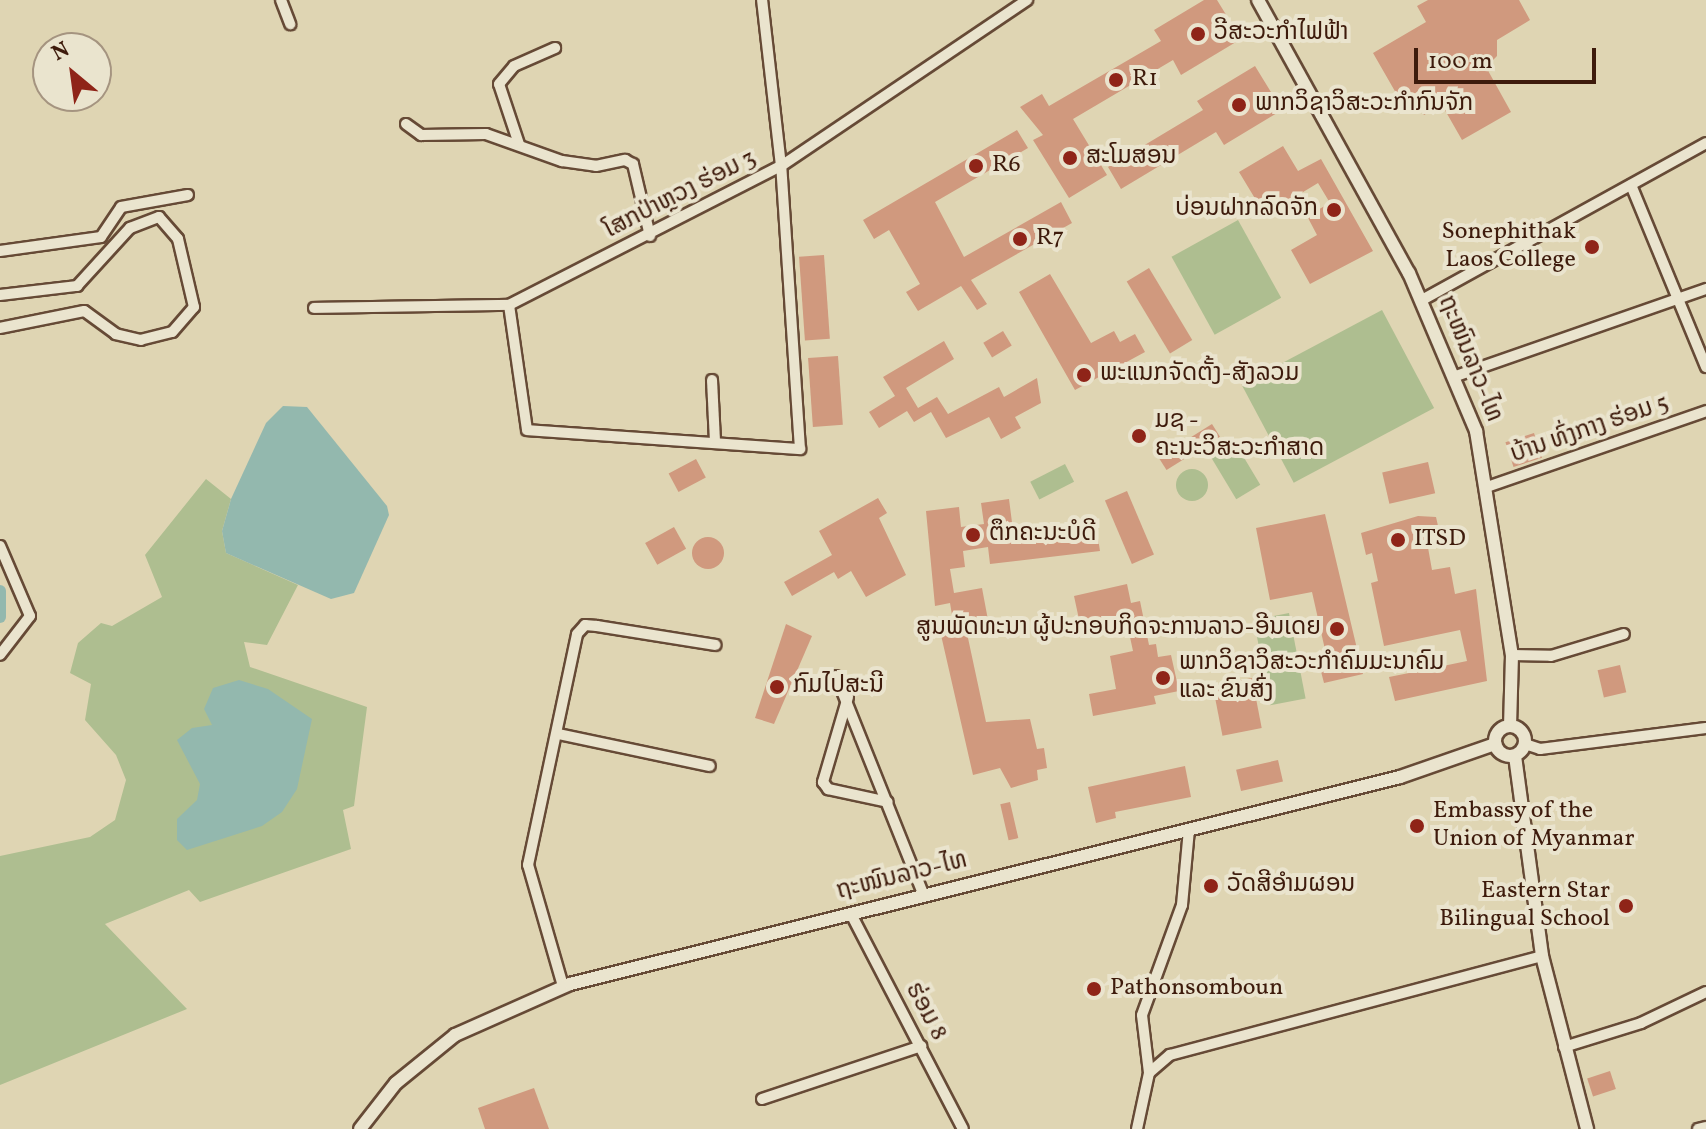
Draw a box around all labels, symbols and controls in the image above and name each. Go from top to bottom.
place label: ວີສະວະກຳໄຟຟ້າ [1214,20,1349,48]
marker: ວີສະວະກຳໄຟຟ້າ [1189,25,1207,43]
north arrow [32,32,112,112]
scale bar [1418,32,1600,82]
text: N [47,35,76,70]
text: 100 m [1428,45,1493,79]
place label: R1 [1132,66,1158,94]
marker: R1 [1107,71,1125,89]
place label: ພາກວິຊາວິສະວະກຳກົນຈັກ [1255,91,1473,119]
marker: ພາກວິຊາວິສະວະກຳກົນຈັກ [1230,96,1248,114]
place label: ສະໂມສອນ [1086,144,1176,172]
street label: ໂສກປ່າຫຼວງ ຮ່ອມ 3 [601,145,761,245]
marker: ສະໂມສອນ [1061,149,1079,167]
place label: R6 [992,152,1021,180]
marker: R6 [967,157,985,175]
place label: ບ່ອນຝາກລົດຈັກ [1175,196,1318,224]
marker: ບ່ອນຝາກລົດຈັກ [1325,201,1343,219]
place label: Sonephithak Laos College [1441,219,1576,275]
place label: R7 [1036,225,1064,253]
marker: R7 [1011,230,1029,248]
marker: Sonephithak Laos College [1583,238,1601,256]
street label: ຖະໜົນລາວ-ໄທ [1431,292,1507,426]
place label: ພະແນກຈັດຕັ້ງ-ສັງລວມ [1100,361,1300,389]
marker: ພະແນກຈັດຕັ້ງ-ສັງລວມ [1075,366,1093,384]
street label: ບ້ານ ທົ່ງກາງ ຮ່ອມ 5 [1507,389,1673,471]
place label: ມຊ - ຄະນະວິສະວະກຳສາດ [1155,408,1324,464]
marker: ມຊ - ຄະນະວິສະວະກຳສາດ [1130,427,1148,445]
place label: ຕຶກຄະນະບໍດີ [989,521,1097,549]
marker: ຕຶກຄະນະບໍດີ [964,526,982,544]
place label: ITSD [1414,526,1466,554]
marker: ITSD [1389,531,1407,549]
place label: ສູນພັດທະນາ ຜູ້ປະກອບກິດຈະການລາວ-ອີນເດຍ [916,615,1321,643]
marker: ສູນພັດທະນາ ຜູ້ປະກອບກິດຈະການລາວ-ອີນເດຍ [1328,620,1346,638]
place label: ພາກວິຊາວິສະວະກຳຄົມມະນາຄົມ ແລະ ຂົນສົ່ງ [1179,650,1445,706]
marker: ພາກວິຊາວິສະວະກຳຄົມມະນາຄົມ ແລະ ຂົນສົ່ງ [1154,669,1172,687]
place label: ກົມໄປສະນີ [793,673,884,701]
marker: ກົມໄປສະນີ [768,678,786,696]
place label: Embassy of the Union of Myanmar [1433,798,1632,854]
marker: Embassy of the Union of Myanmar [1408,817,1426,835]
street label: ຖະໜົນລາວ-ໄທ [834,847,970,907]
place label: ວັດສີອຳມຜອນ [1227,872,1355,900]
marker: ວັດສີອຳມຜອນ [1202,877,1220,895]
place label: Eastern Star Bilingual School [1439,878,1610,934]
marker: Eastern Star Bilingual School [1617,897,1635,915]
place label: Pathonsomboun [1110,975,1283,1003]
street label: ຮ່ອມ 8 [898,978,952,1046]
marker: Pathonsomboun [1085,980,1103,998]

